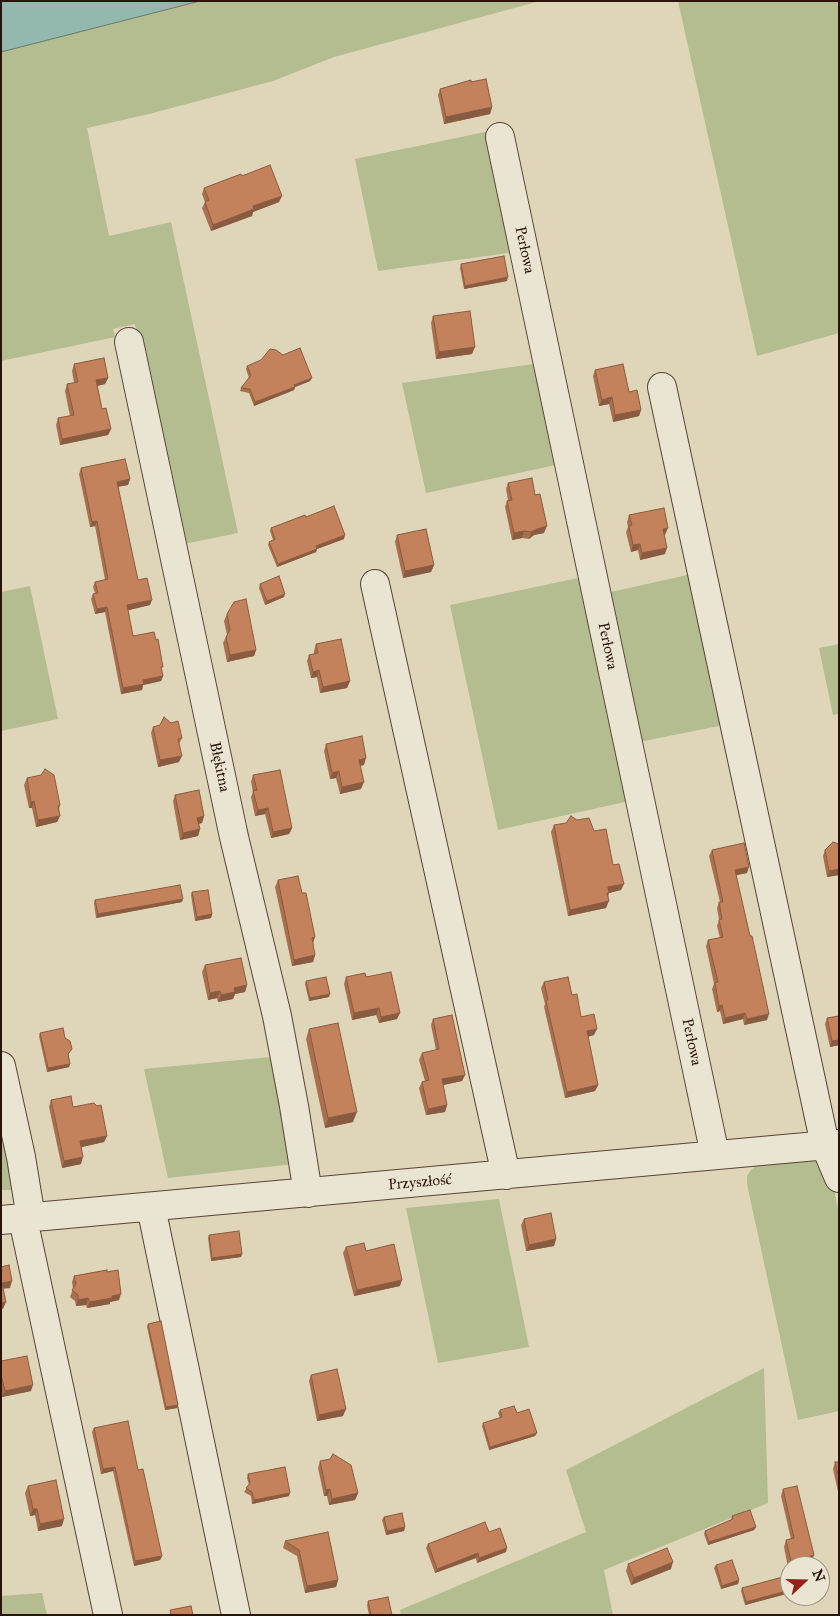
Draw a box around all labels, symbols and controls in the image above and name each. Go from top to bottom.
street label: Perłowa [510,225,538,275]
street label: Perłowa [593,621,621,671]
street label: Błękitna [205,740,233,794]
street label: Perłowa [677,1017,705,1067]
street label: Przyszłość [387,1171,453,1195]
north arrow [780,1556,830,1606]
text: N [808,1567,829,1584]

